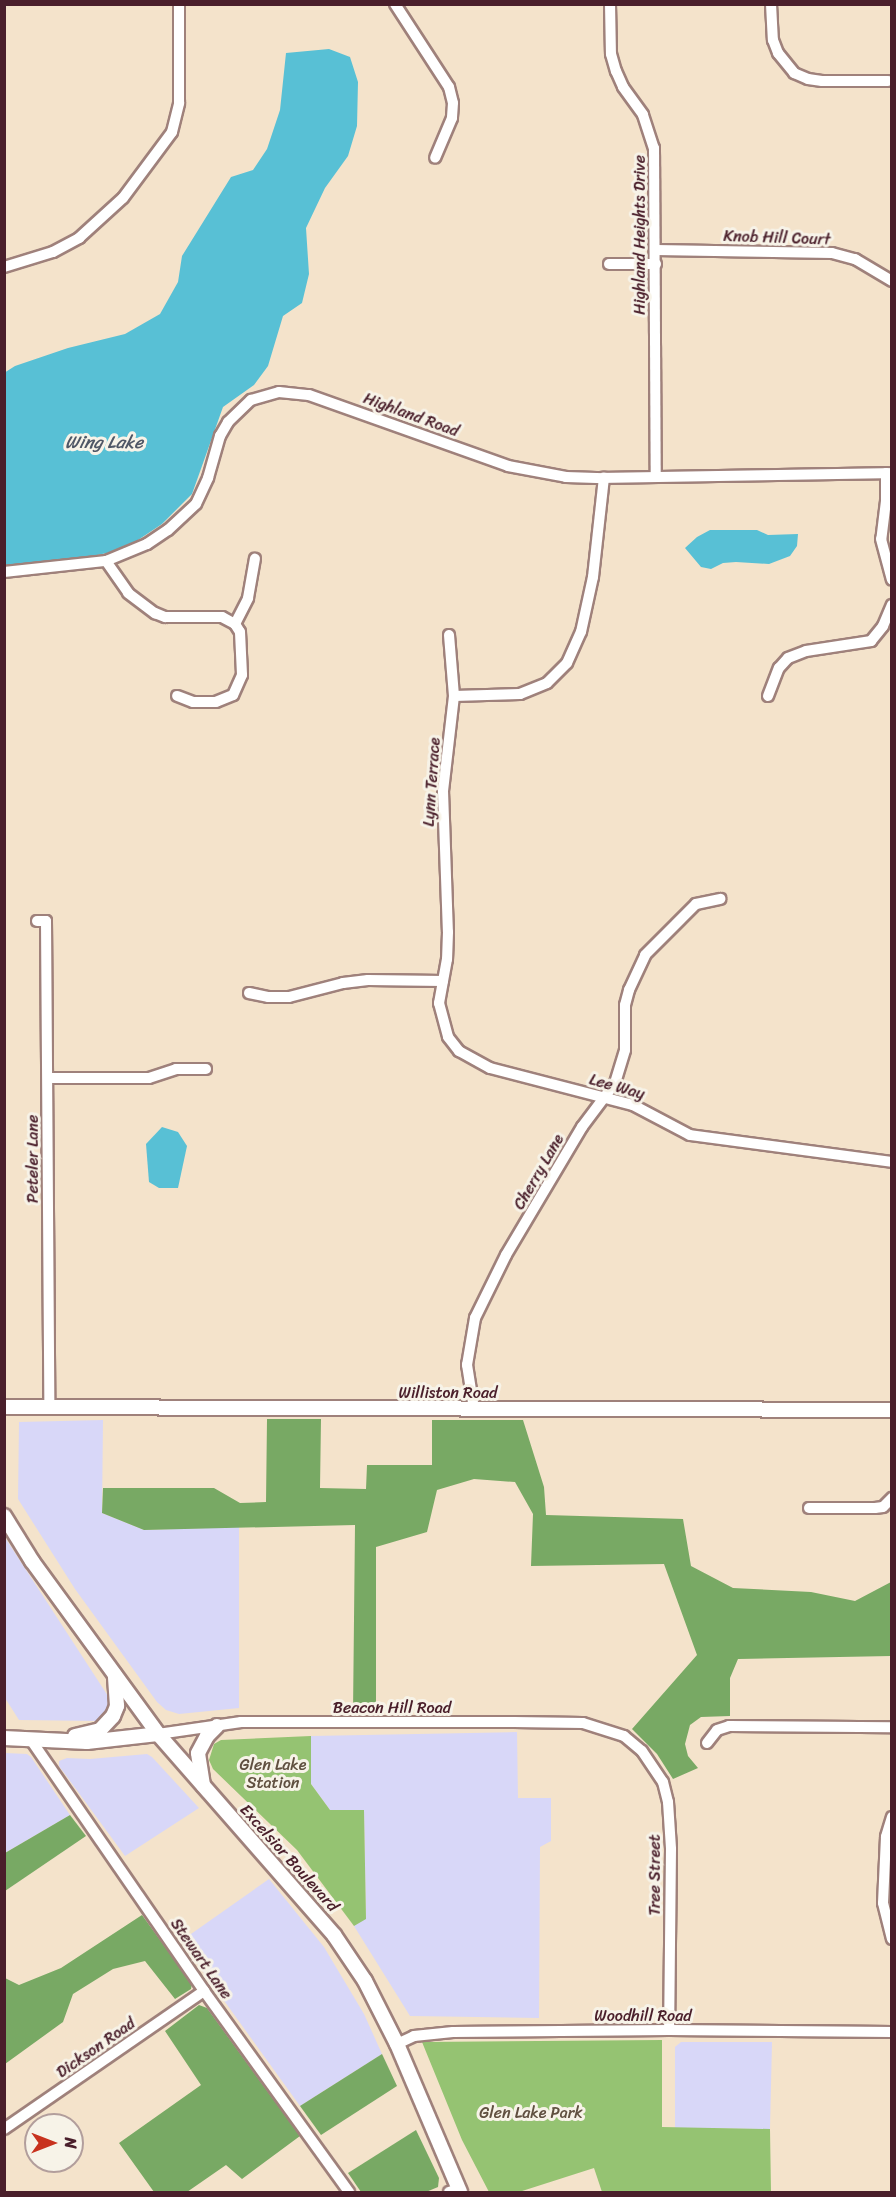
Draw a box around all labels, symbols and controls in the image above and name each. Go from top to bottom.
street label: Highland Heights Drive [630,155,650,315]
street label: Knob Hill Court [722,227,832,249]
street label: Highland Road [361,389,461,441]
water label: Wing Lake [65,431,143,453]
street label: Lynn Terrace [419,737,445,827]
street label: Lee Way [587,1070,647,1104]
street label: Peteler Lane [23,1115,43,1203]
street label: Cherry Lane [510,1131,568,1213]
street label: Williston Road [399,1383,497,1403]
street label: Beacon Hill Road [333,1698,451,1718]
park label: Glen Lake Station [239,1755,307,1793]
street label: Excelsior Boulevard [236,1800,342,1916]
street label: Tree Street [645,1834,665,1916]
street label: Stewart Lane [166,1915,236,2003]
street label: Woodhill Road [594,2006,692,2026]
street label: Dickson Road [53,2014,139,2082]
park label: Glen Lake Park [479,2103,583,2123]
north arrow [24,2113,84,2173]
text: N [56,2137,85,2149]

